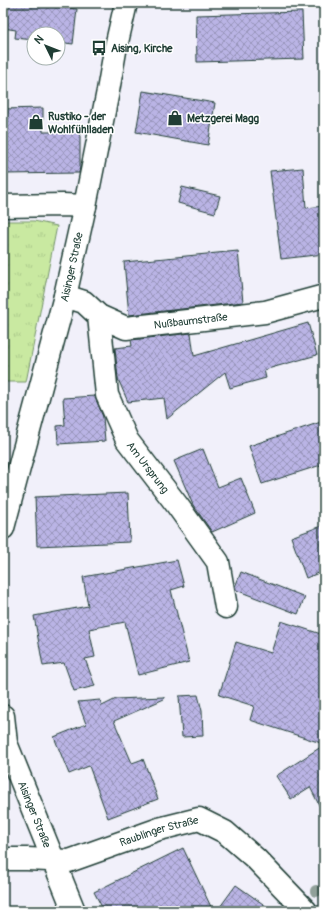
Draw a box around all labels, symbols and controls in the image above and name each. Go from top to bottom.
north arrow [26,26,66,66]
text: N [32,32,47,47]
bus stop icon: Aising, Kirche [90,39,108,57]
place label: Aising, Kirche [111,42,173,55]
shop icon: Metzgerei Magg [166,109,184,127]
place label: Rustiko - der Wohlfühlladen [48,110,114,136]
place label: Metzgerei Magg [187,112,260,125]
shop icon: Rustiko - der Wohlfühlladen [27,113,45,131]
street label: Aisinger Straße [57,230,86,303]
street label: Nußbaumstraße [153,310,229,331]
street label: Am Ursprung [124,439,172,496]
street label: Aisinger Straße [16,779,54,850]
street label: Raublinger Straße [118,813,200,849]

